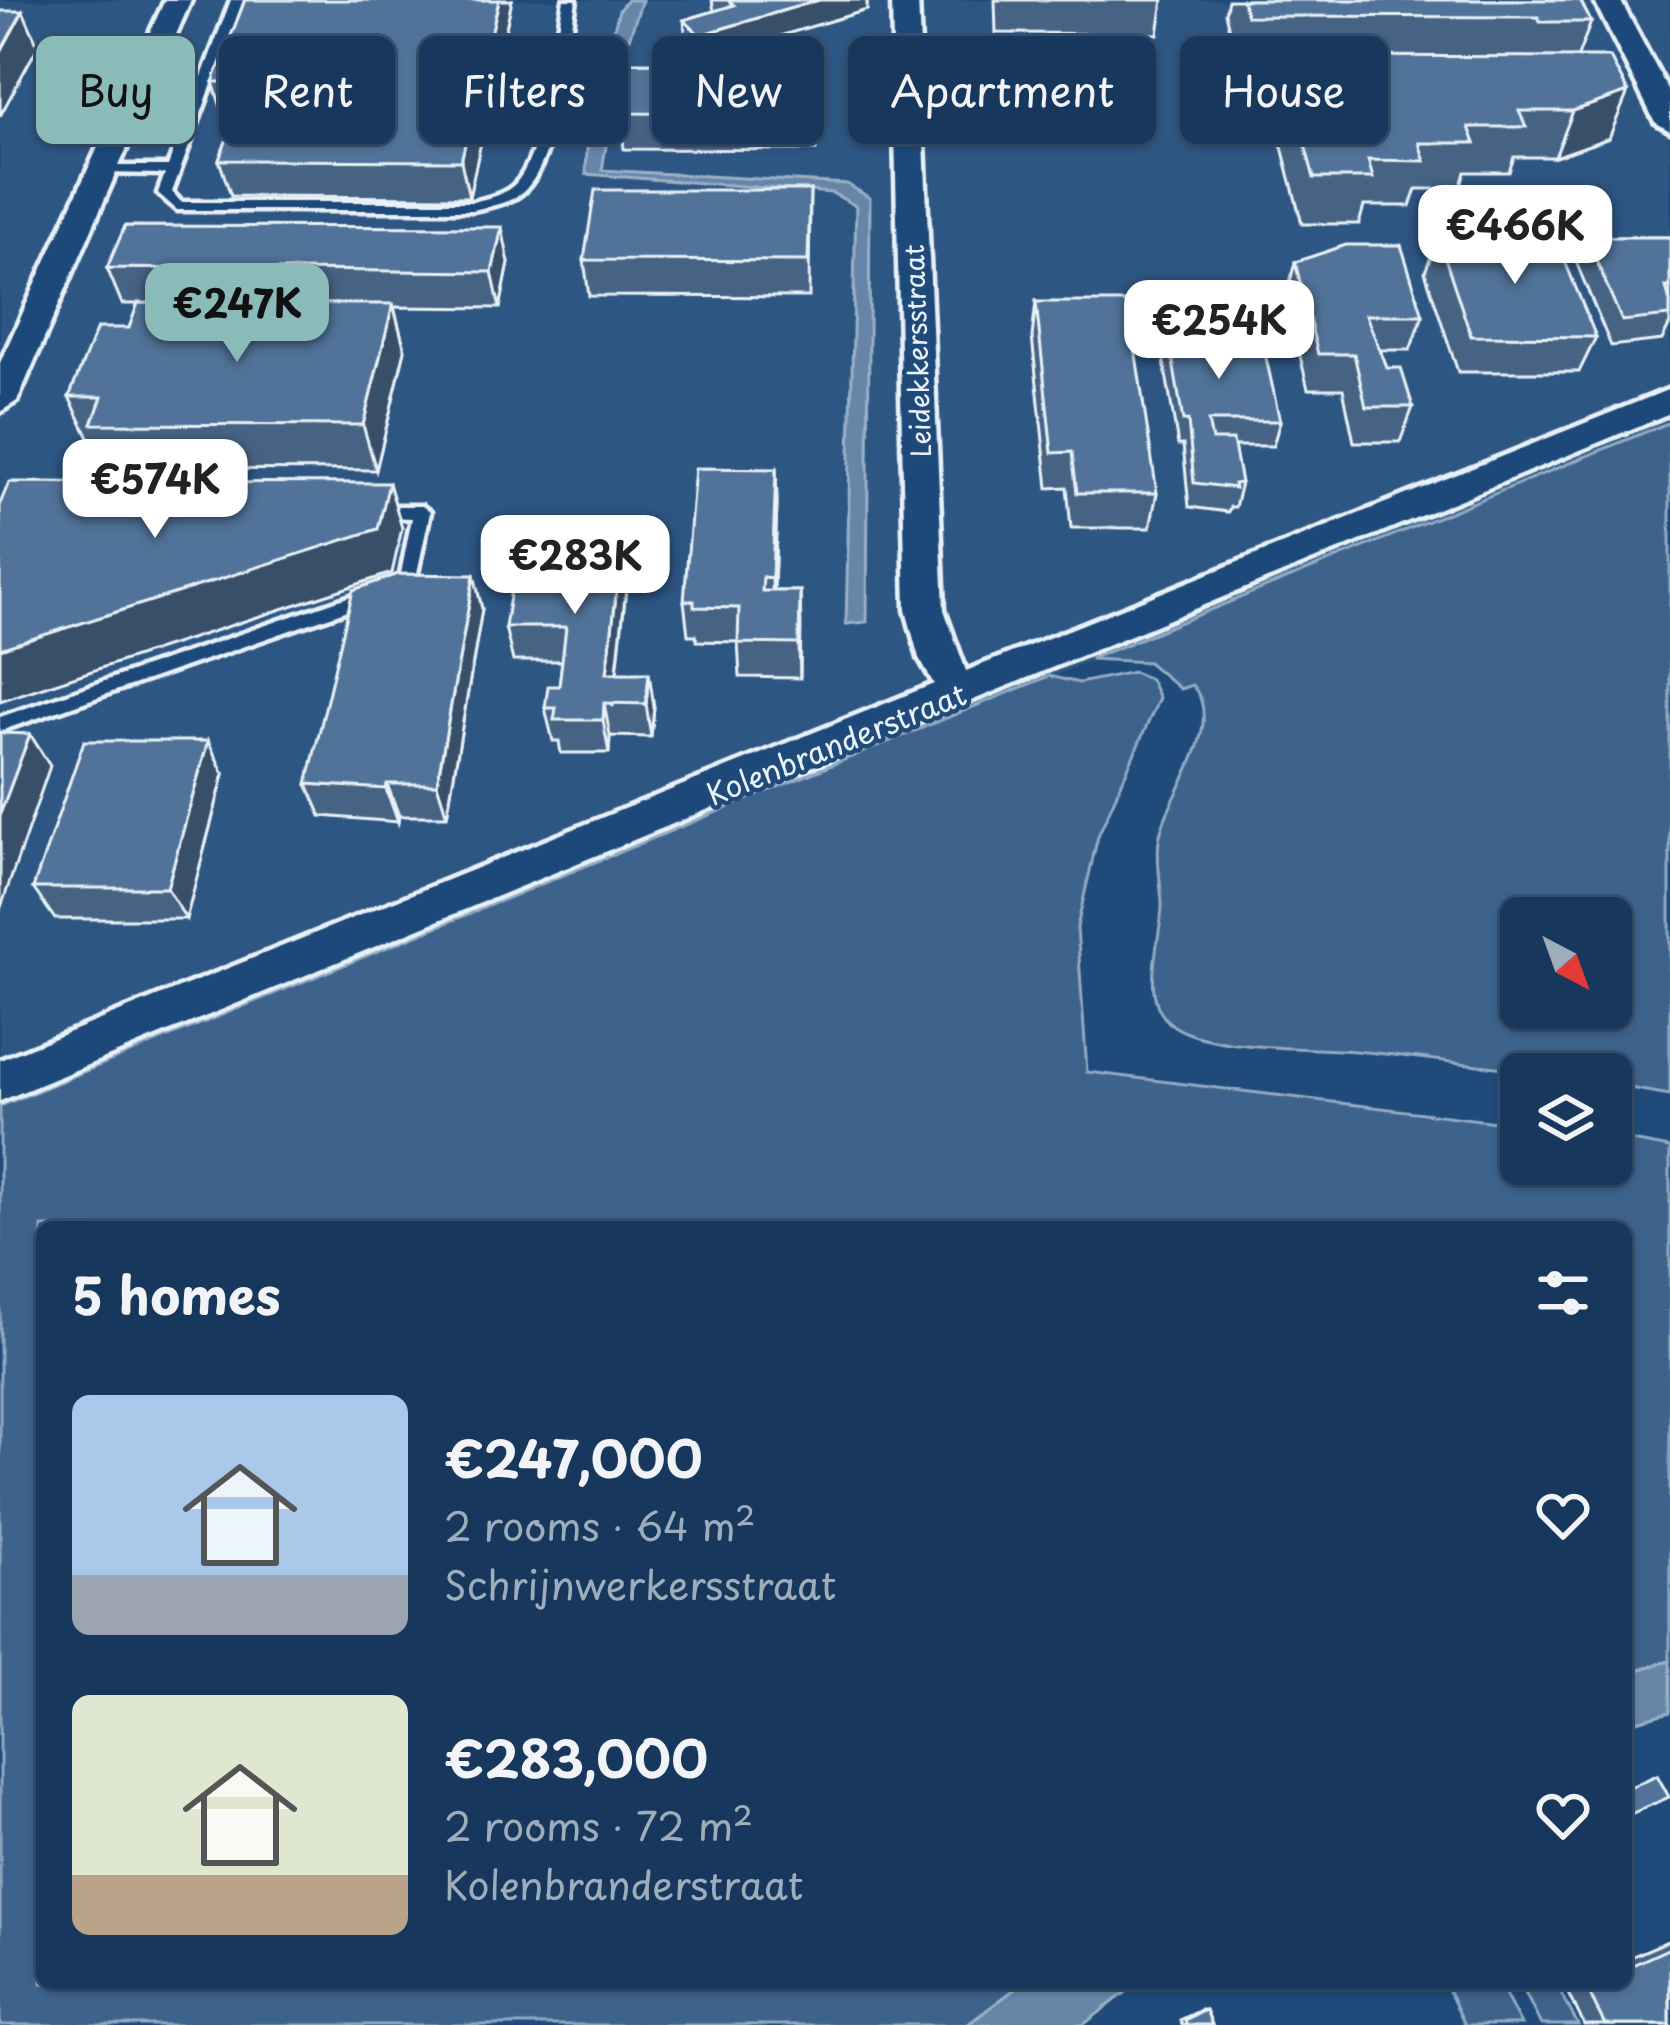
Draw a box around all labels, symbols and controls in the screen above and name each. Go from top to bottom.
chip: Buy [36,36,195,144]
chip: Rent [219,36,395,144]
chip: Filters [419,36,628,144]
chip: New [652,36,824,144]
chip: Apartment [848,36,1156,144]
chip: House [1180,36,1388,144]
pin: €466K [1431,185,1599,287]
text: €466K [1445,194,1585,253]
street label: Leidekkersstraat [892,244,940,458]
pin: €247K [153,263,321,365]
text: €247K [172,272,302,331]
pin: €254K [1135,280,1303,382]
text: €254K [1151,289,1287,348]
pin: €574K [71,439,239,541]
text: €574K [90,448,220,507]
pin: €283K [491,515,659,617]
text: €283K [508,524,642,583]
street label: Kolenbranderstraat [699,670,973,816]
north arrow [1500,897,1632,1029]
map controls [1500,897,1632,1185]
button: layers [1500,1053,1632,1185]
text: 5 homes [72,1255,281,1332]
icon: filters [1530,1260,1596,1326]
text: €247,000 [444,1418,703,1495]
icon: home [168,1443,312,1587]
icon: heart [1530,1482,1596,1548]
text: 2 rooms · 64 m² [444,1495,756,1554]
text: Schrijnwerkersstraat [444,1554,836,1613]
text: €283,000 [444,1718,708,1795]
icon: home [168,1743,312,1887]
icon: heart [1530,1782,1596,1848]
text: 2 rooms · 72 m² [444,1795,753,1854]
text: Kolenbranderstraat [444,1854,803,1913]

